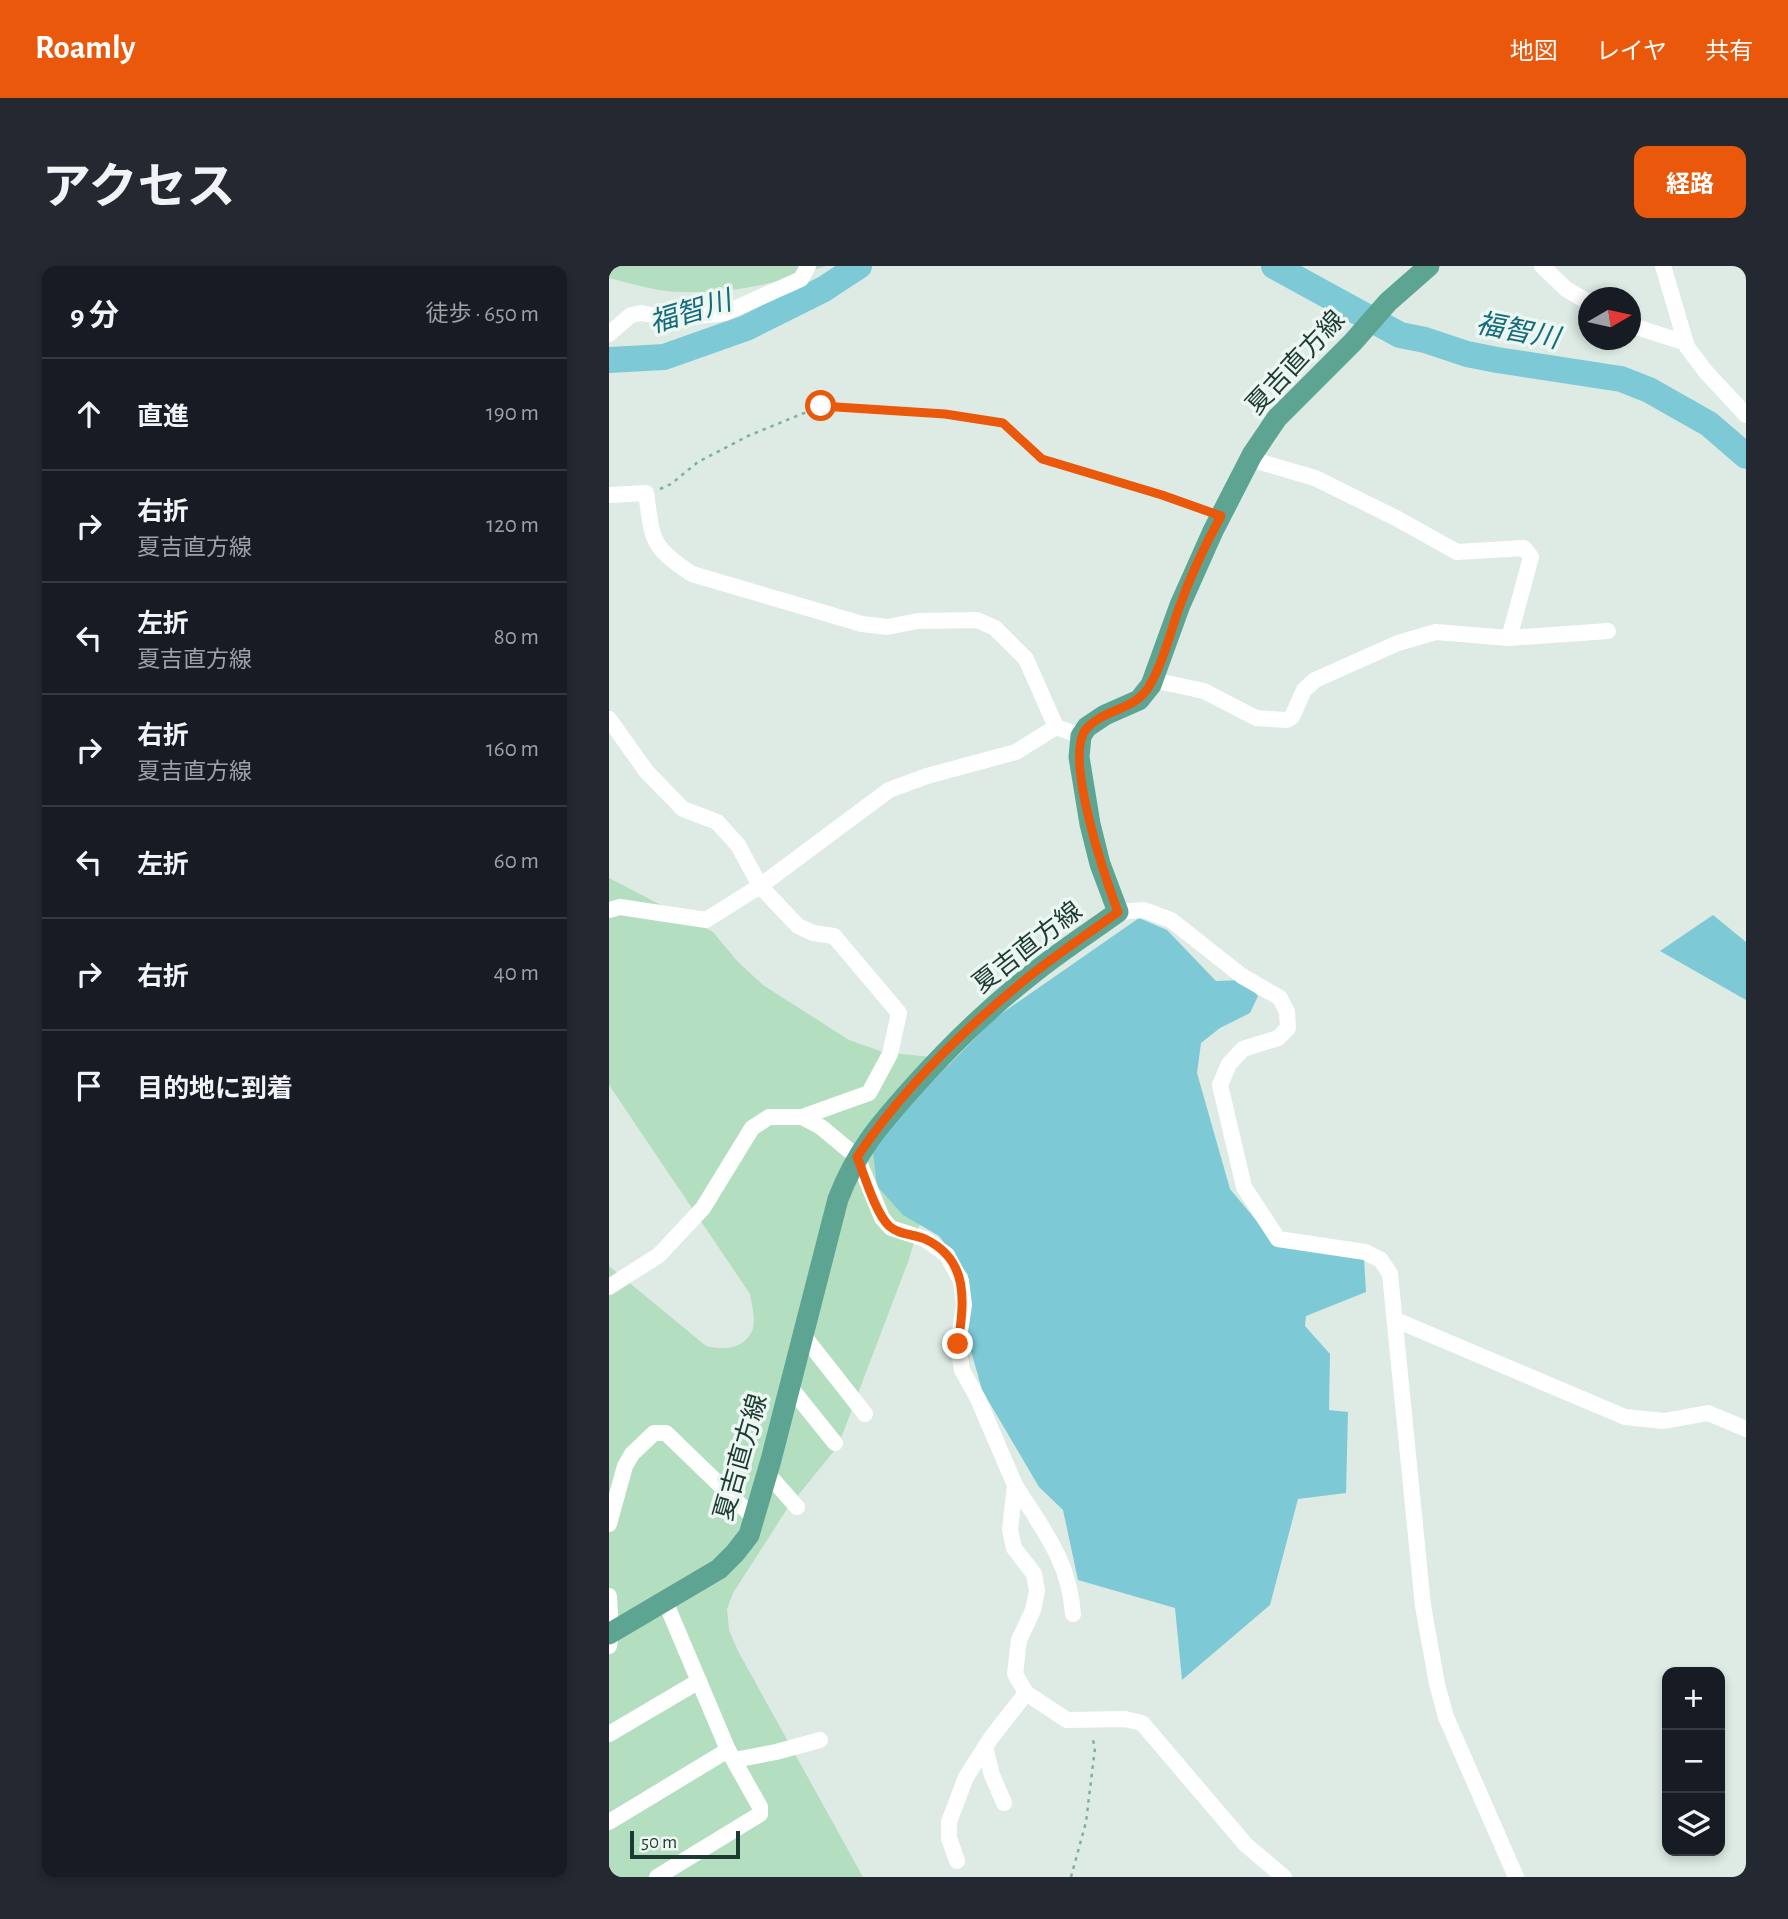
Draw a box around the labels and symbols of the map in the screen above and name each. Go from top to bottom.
water label: 福智川 [646,284,738,339]
north arrow [1578,287,1641,350]
street label: 夏吉直方線 [1240,305,1350,419]
water label: 福智川 [1474,308,1565,354]
route start [805,390,836,421]
street label: 夏吉直方線 [967,896,1087,998]
route end [942,1328,973,1359]
street label: 夏吉直方線 [709,1391,771,1523]
scale bar [630,1828,740,1860]

